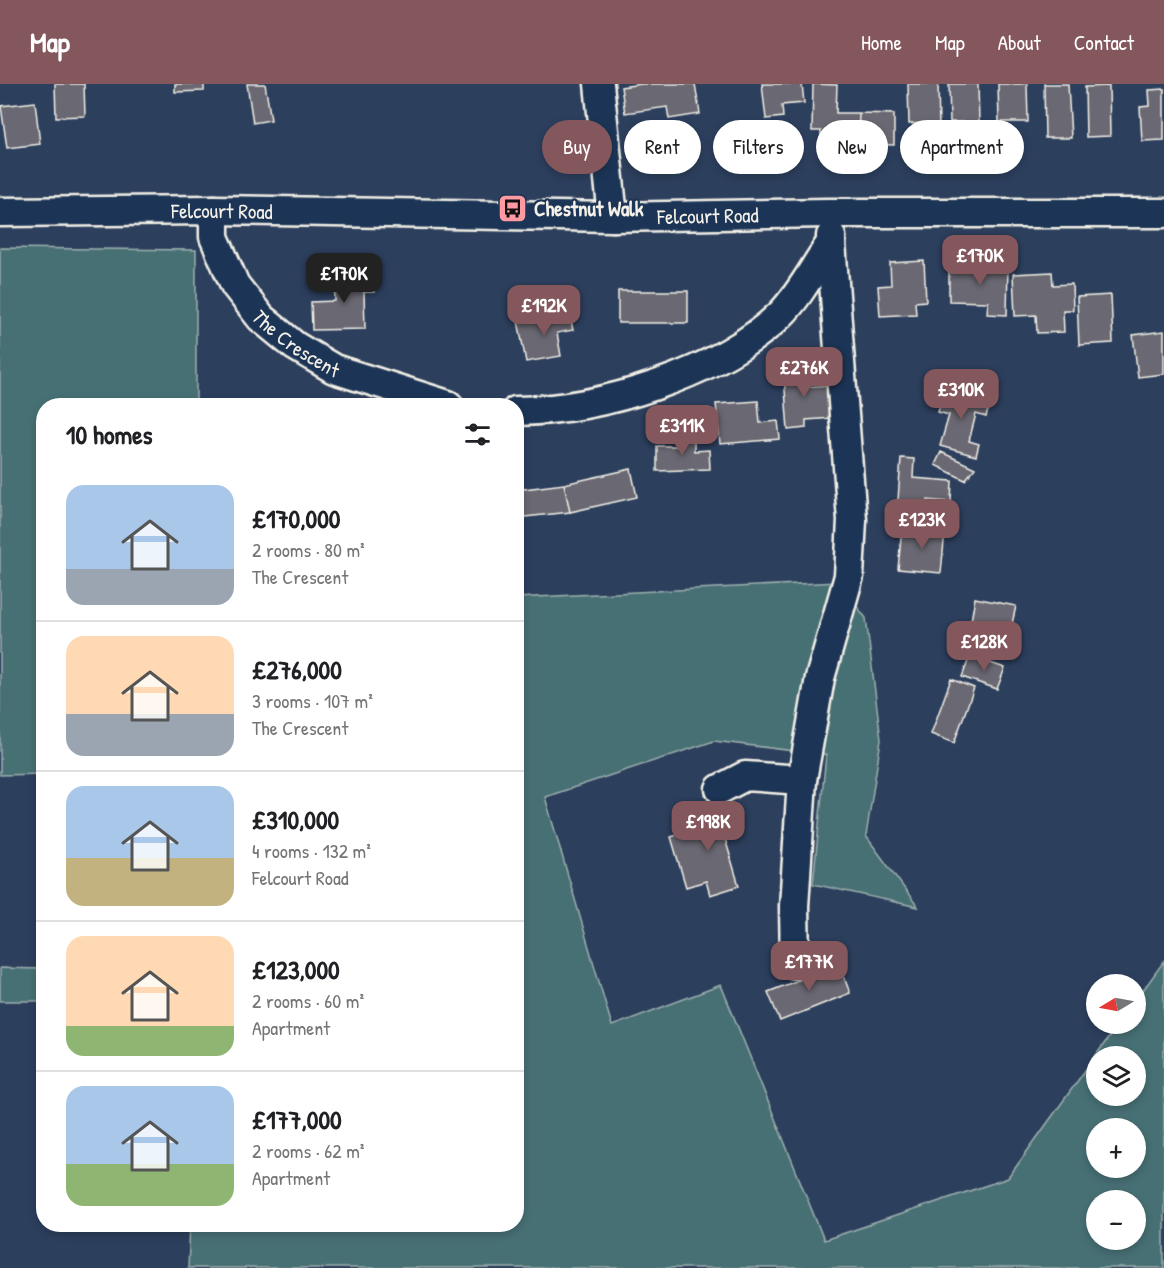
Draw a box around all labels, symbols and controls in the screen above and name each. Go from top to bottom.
text: Map [30,23,70,61]
text: Home [861,28,902,57]
text: Map [935,28,965,57]
text: About [998,28,1041,57]
text: Contact [1074,28,1134,57]
chip: Buy [542,120,612,174]
chip: Rent [624,120,701,174]
chip: Filters [713,120,804,174]
chip: New [816,120,888,174]
chip: Apartment [900,120,1024,174]
bus stop icon: Chestnut Walk [497,192,529,224]
place label: Chestnut Walk [534,194,644,223]
street label: Felcourt Road [170,195,273,226]
street label: Felcourt Road [656,200,759,231]
pin: £170K [938,235,1022,286]
text: £170K [956,241,1004,268]
pin: £170K [302,253,386,304]
text: £170K [320,259,368,286]
pin: £192K [502,285,586,336]
text: £192K [521,291,567,318]
street label: The Crescent [245,304,344,385]
pin: £276K [762,347,846,398]
text: £276K [780,353,828,380]
pin: £310K [919,369,1003,420]
text: £310K [938,375,984,402]
pin: £311K [640,405,724,456]
text: £311K [660,411,704,438]
text: 10 homes [66,417,153,452]
icon: filters [461,418,494,451]
pin: £123K [880,499,964,550]
text: £170,000 [252,501,340,536]
text: £123K [898,505,946,532]
icon: home [114,509,186,581]
text: 2 rooms · 80 m² [252,536,365,563]
text: The Crescent [252,563,348,590]
pin: £128K [942,621,1026,672]
text: £128K [961,627,1007,654]
text: £276,000 [252,652,342,687]
icon: home [114,660,186,732]
text: 3 rooms · 107 m² [252,687,373,714]
text: The Crescent [252,714,348,741]
pin: £198K [666,801,750,852]
text: £310,000 [252,802,339,837]
text: £198K [686,807,730,834]
icon: home [114,810,186,882]
text: 4 rooms · 132 m² [252,837,371,864]
text: Felcourt Road [252,864,349,891]
pin: £177K [767,941,851,992]
text: £177K [785,947,833,974]
text: £123,000 [252,952,340,987]
icon: home [114,960,186,1032]
north arrow [1086,974,1146,1034]
map controls [1086,974,1146,1250]
text: 2 rooms · 60 m² [252,987,364,1014]
text: Apartment [252,1014,330,1041]
button: layers [1086,1046,1146,1106]
text: £177,000 [252,1102,342,1137]
icon: home [114,1110,186,1182]
button: + [1086,1118,1146,1178]
text: 2 rooms · 62 m² [252,1137,364,1164]
text: Apartment [252,1164,330,1191]
button: − [1086,1190,1146,1250]

